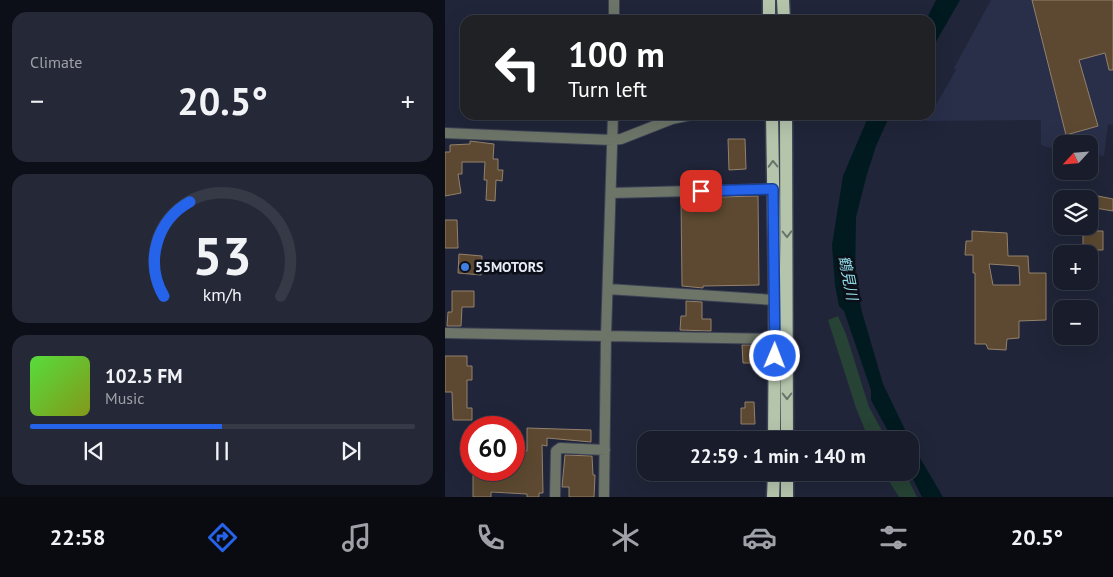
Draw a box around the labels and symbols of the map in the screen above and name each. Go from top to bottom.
north arrow [1053,135,1097,180]
one-way arrow [768,160,778,168]
pin [680,170,722,212]
one-way arrow [782,230,792,238]
water label: 鶴見川 [835,254,862,304]
place label: 55MOTORS [475,258,544,276]
marker: 55MOTORS [459,261,471,273]
position arrow [748,329,800,381]
one-way arrow [782,392,792,400]
speed limit sign: 60 [460,416,525,481]

